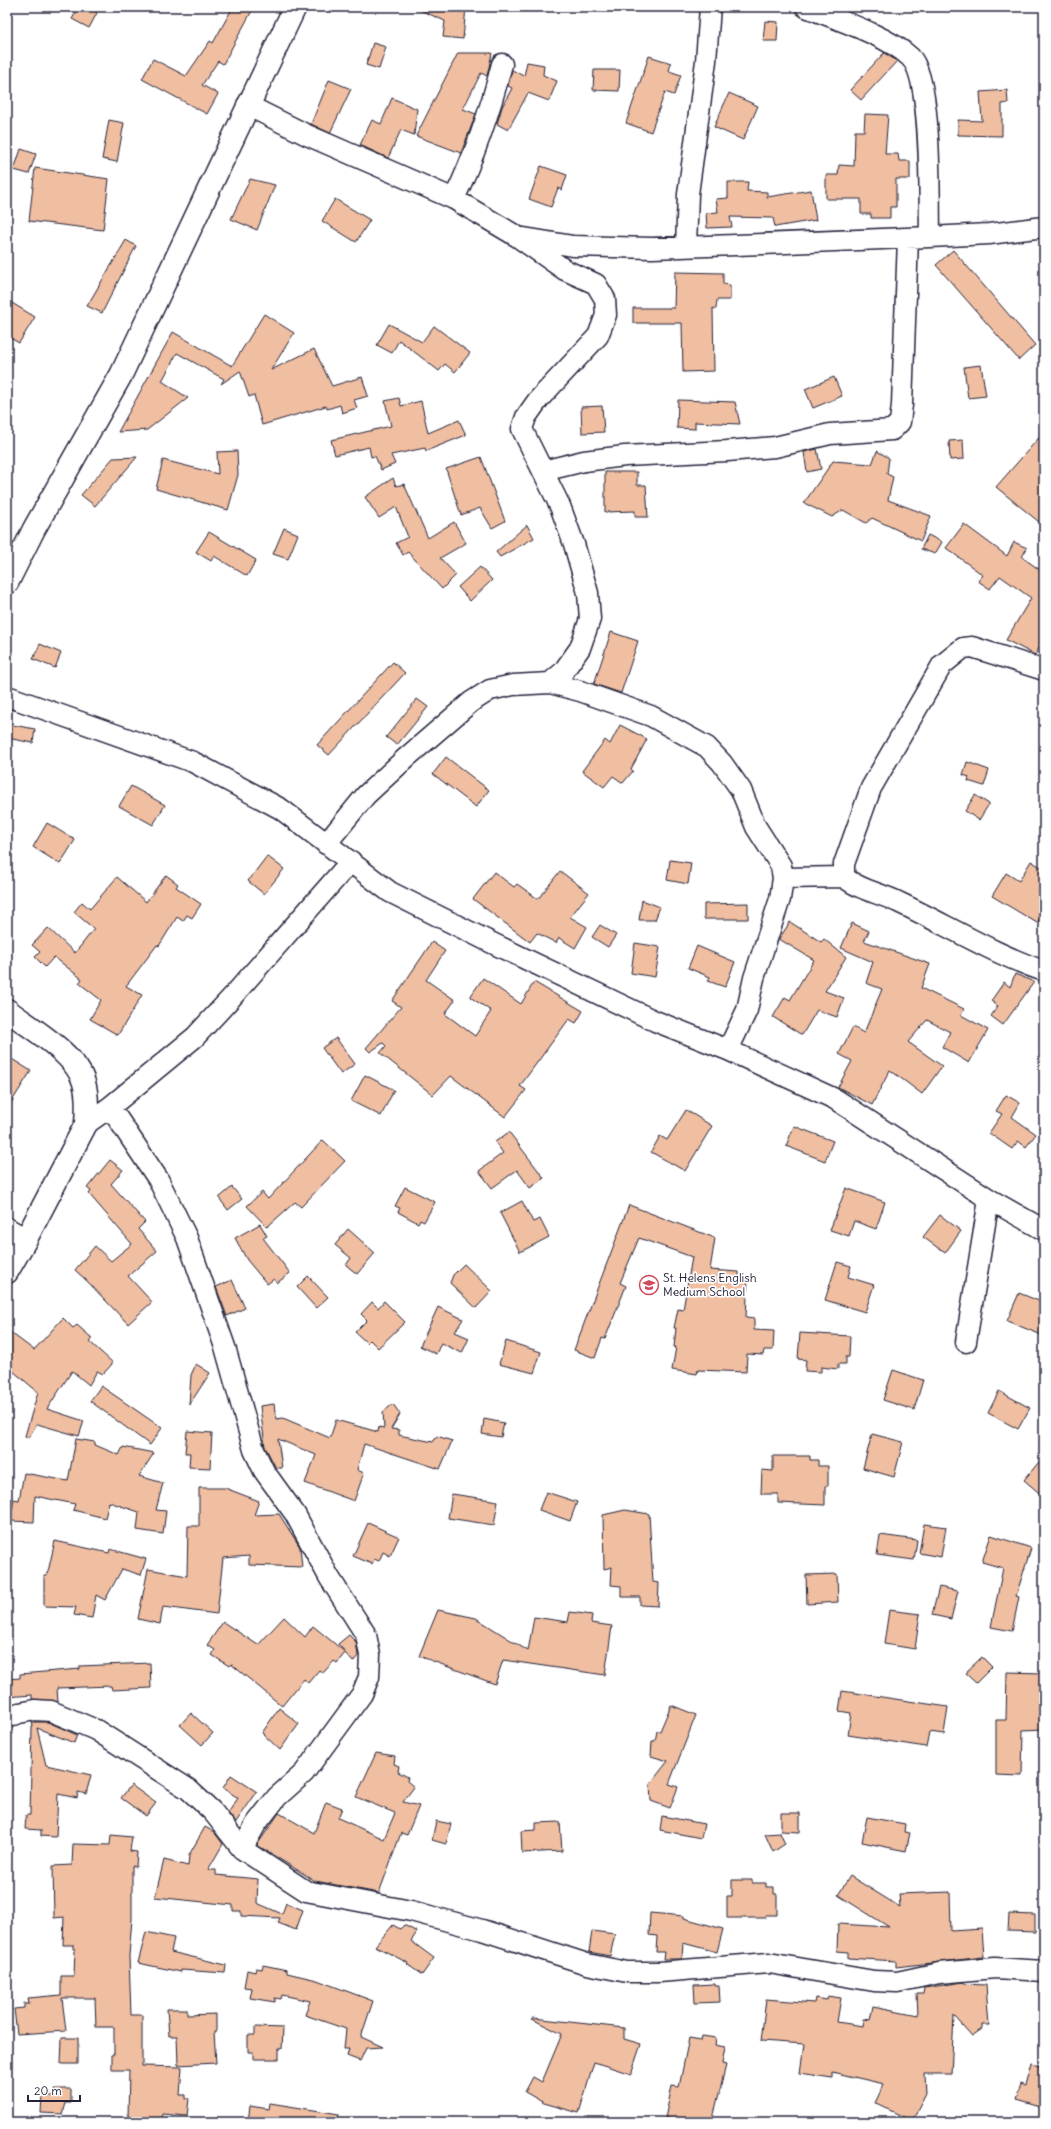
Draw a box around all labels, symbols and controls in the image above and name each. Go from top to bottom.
place label: St. Helens English Medium School [663,1270,757,1299]
school or university icon: St. Helens English Medium School [638,1274,660,1296]
scale bar [28,2077,80,2103]
text: 20 m [34,2083,62,2098]

